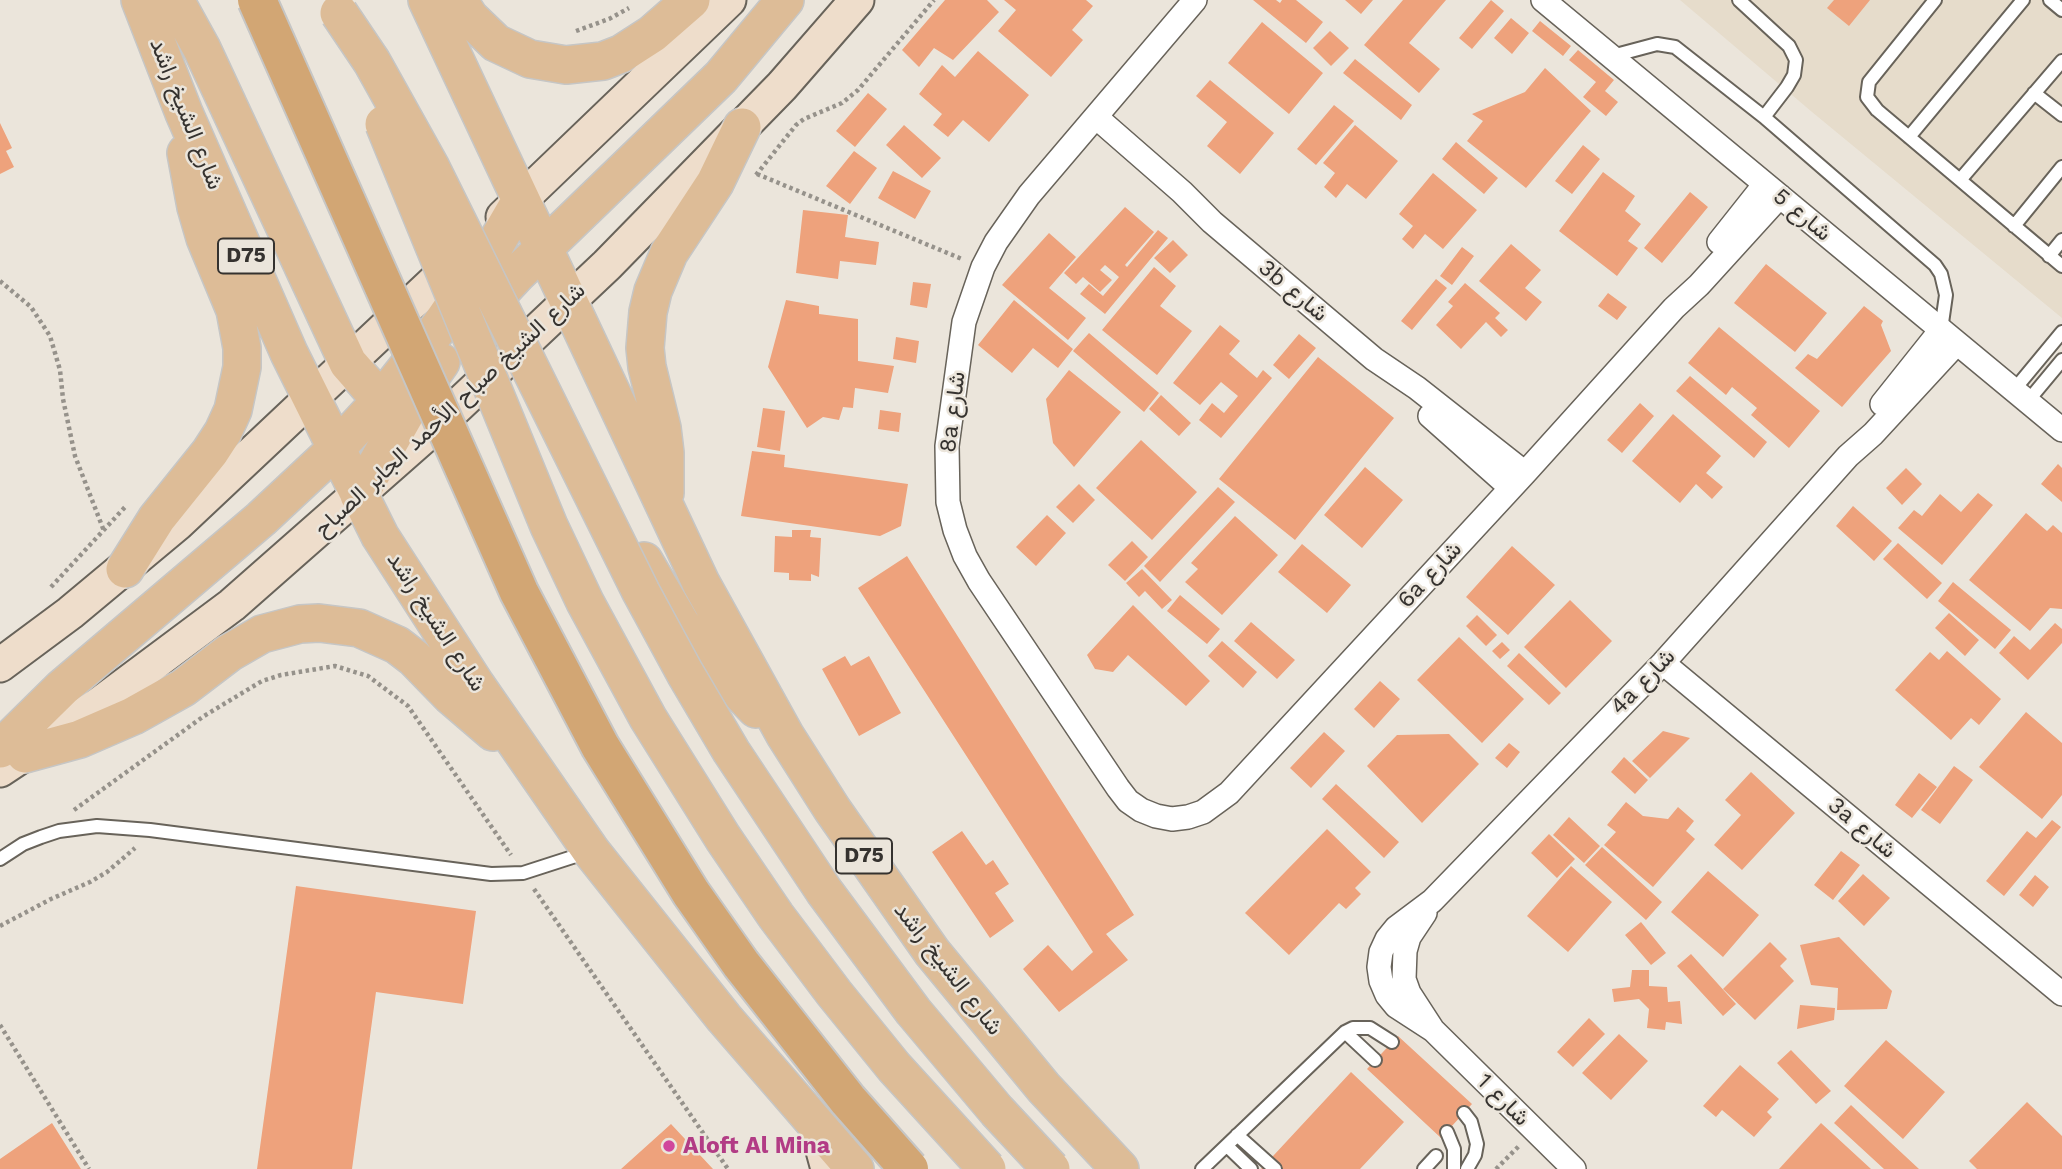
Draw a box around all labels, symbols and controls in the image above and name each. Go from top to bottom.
street label: شارع الشيخ راشد [143,34,229,194]
street label: شارع 5 [1767,183,1837,247]
road number: D75 [218,238,274,274]
street label: 3b شارع [1253,254,1333,328]
street label: شارع الشيخ صباح الأحمد الجابر الصباح [309,277,591,543]
street label: 8a شارع [934,370,972,454]
street label: 6a شارع [1392,536,1468,614]
street label: شارع الشيخ راشد [381,547,491,697]
street label: 4a شارع [1605,643,1681,721]
street label: 3a شارع [1822,792,1902,864]
road number: D75 [836,838,892,874]
street label: شارع الشيخ راشد [888,897,1008,1041]
street label: شارع 1 [1471,1068,1535,1132]
place label: Aloft Al Mina [683,1132,830,1160]
marker: Aloft Al Mina [661,1138,677,1154]

